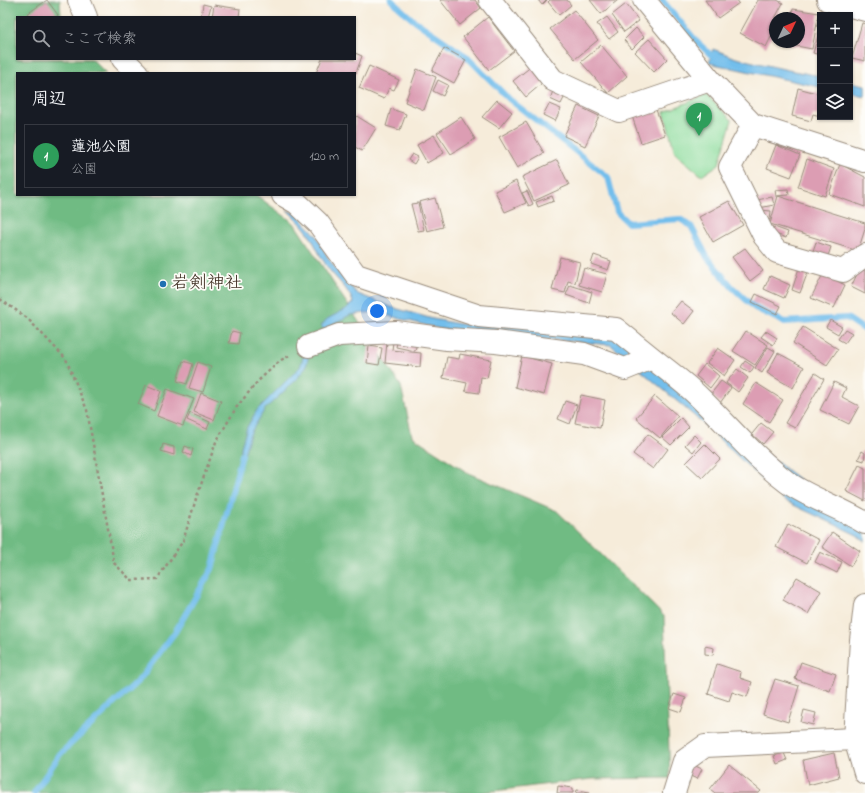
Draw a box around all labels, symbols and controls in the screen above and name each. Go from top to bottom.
north arrow [769,12,805,48]
map controls [817,12,853,120]
button: + [817,12,853,48]
search box [16,16,356,60]
icon: search [30,27,52,49]
text: ここで検索 [62,28,137,50]
button: − [817,48,853,84]
button: layers [817,84,853,120]
text: 周辺 [32,87,66,112]
pin: 1 [686,103,712,136]
text: 蓮池公園 [71,136,131,158]
text: 1 [44,147,48,166]
text: 120 m [309,147,339,166]
text: 公園 [71,160,97,179]
place label: 岩剣神社 [171,271,243,297]
marker: 岩剣神社 [158,279,168,289]
your location [367,301,387,321]

